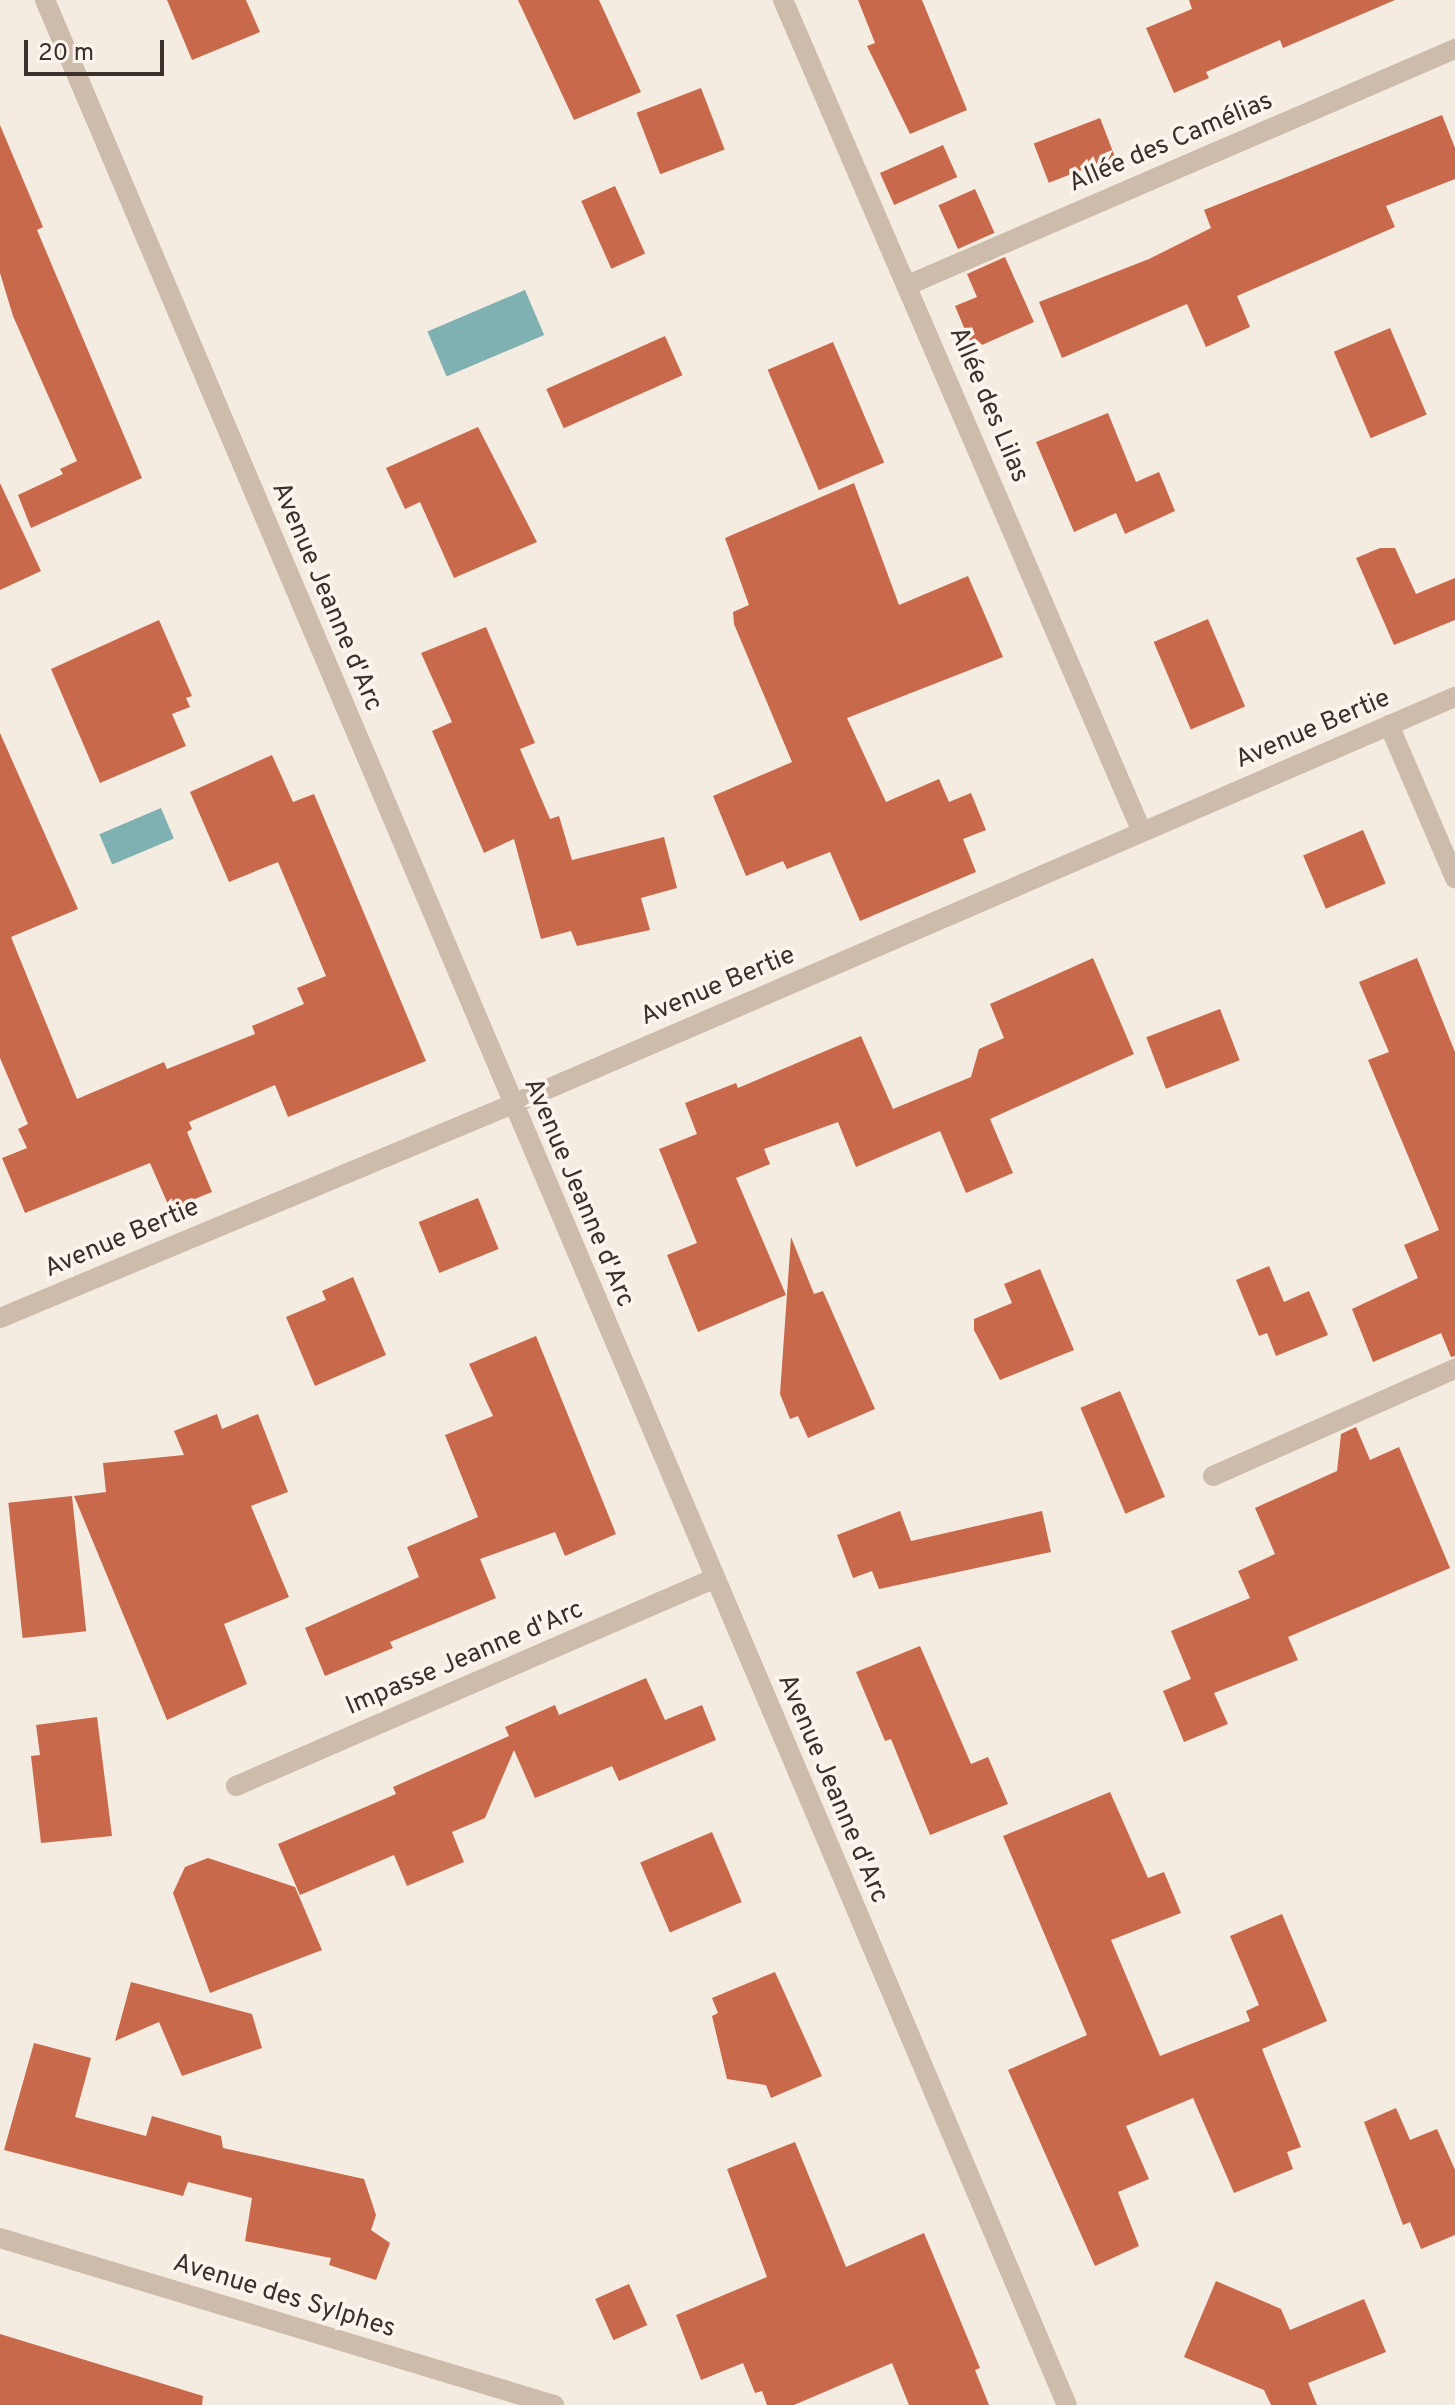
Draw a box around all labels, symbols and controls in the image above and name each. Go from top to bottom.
scale bar [28,24,168,74]
text: 20 m [38,39,94,69]
street label: Allée des Camélias [1064,86,1278,200]
street label: Allée des Lilas [941,323,1035,487]
street label: Avenue Jeanne d'Arc [264,478,388,716]
street label: Avenue Bertie [1231,683,1395,777]
street label: Avenue Bertie [636,940,800,1034]
street label: Avenue Jeanne d'Arc [516,1074,640,1312]
street label: Avenue Bertie [40,1192,204,1286]
street label: Impasse Jeanne d'Arc [341,1595,589,1723]
street label: Avenue Jeanne d'Arc [770,1670,894,1908]
street label: Avenue des Sylphes [169,2248,399,2346]

